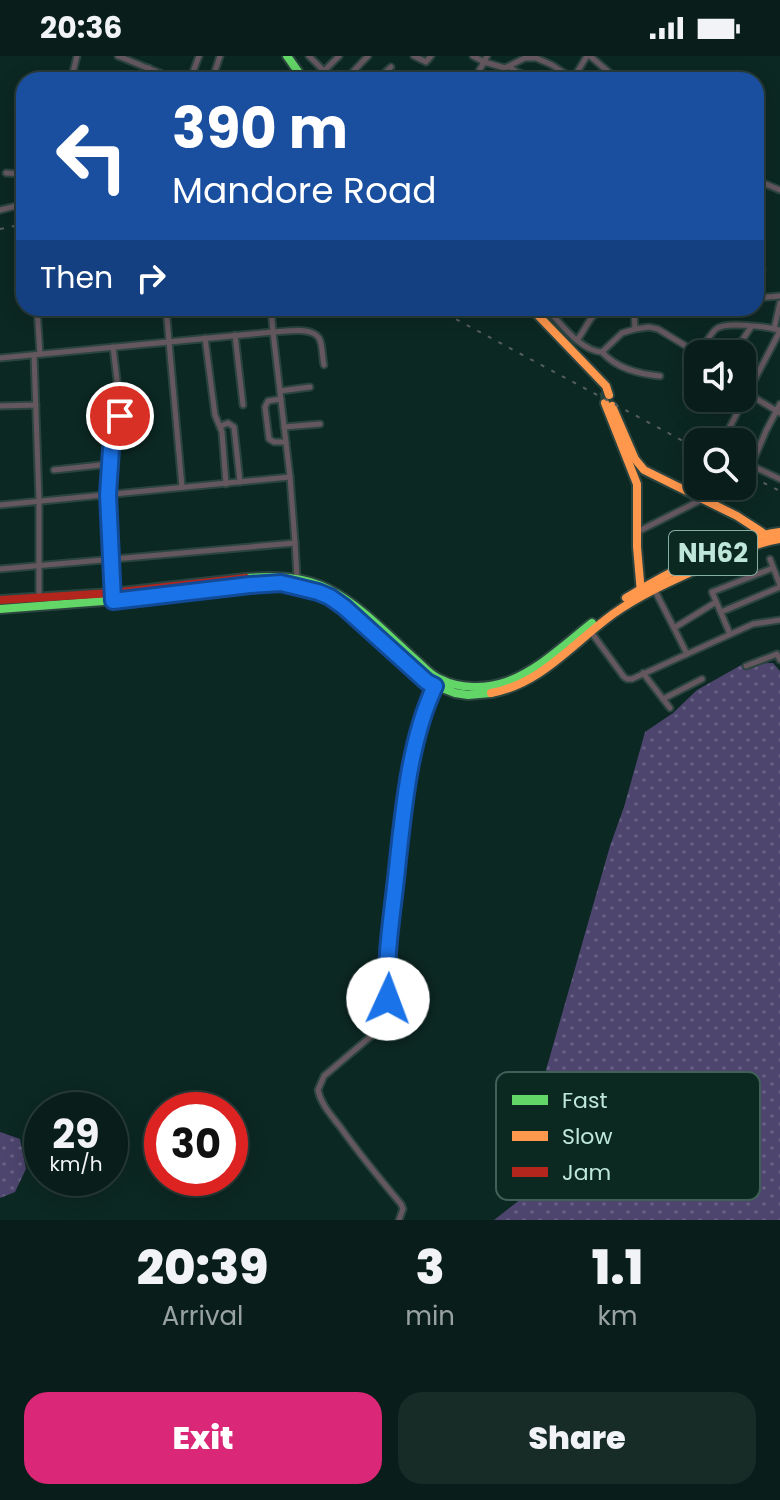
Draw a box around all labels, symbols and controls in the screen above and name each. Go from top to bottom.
text: 20:36 [40,6,122,49]
text: 390 m [172,89,348,168]
icon: left [40,104,144,208]
text: Mandore Road [172,165,437,216]
text: Then [40,256,113,299]
icon: right [129,256,173,300]
map controls [684,340,756,500]
button: sound [684,340,756,412]
pin [86,382,154,450]
icon: arrive [98,394,142,438]
button: search [684,428,756,500]
road number: NH62 [669,531,757,575]
position arrow [346,957,430,1041]
legend [496,1072,760,1200]
text: Fast [562,1085,607,1116]
speed limit sign: 30 [144,1092,248,1196]
text: 29 [52,1106,100,1162]
text: Slow [562,1121,612,1152]
text: km/h [49,1150,103,1178]
text: Jam [562,1157,611,1188]
text: 20:39 [137,1234,268,1301]
text: 3 [415,1234,445,1301]
text: 1.1 [592,1234,643,1301]
text: Arrival [162,1298,244,1334]
text: min [405,1298,455,1334]
text: km [597,1298,638,1334]
button: Exit [24,1392,382,1484]
button: Share [398,1392,756,1484]

